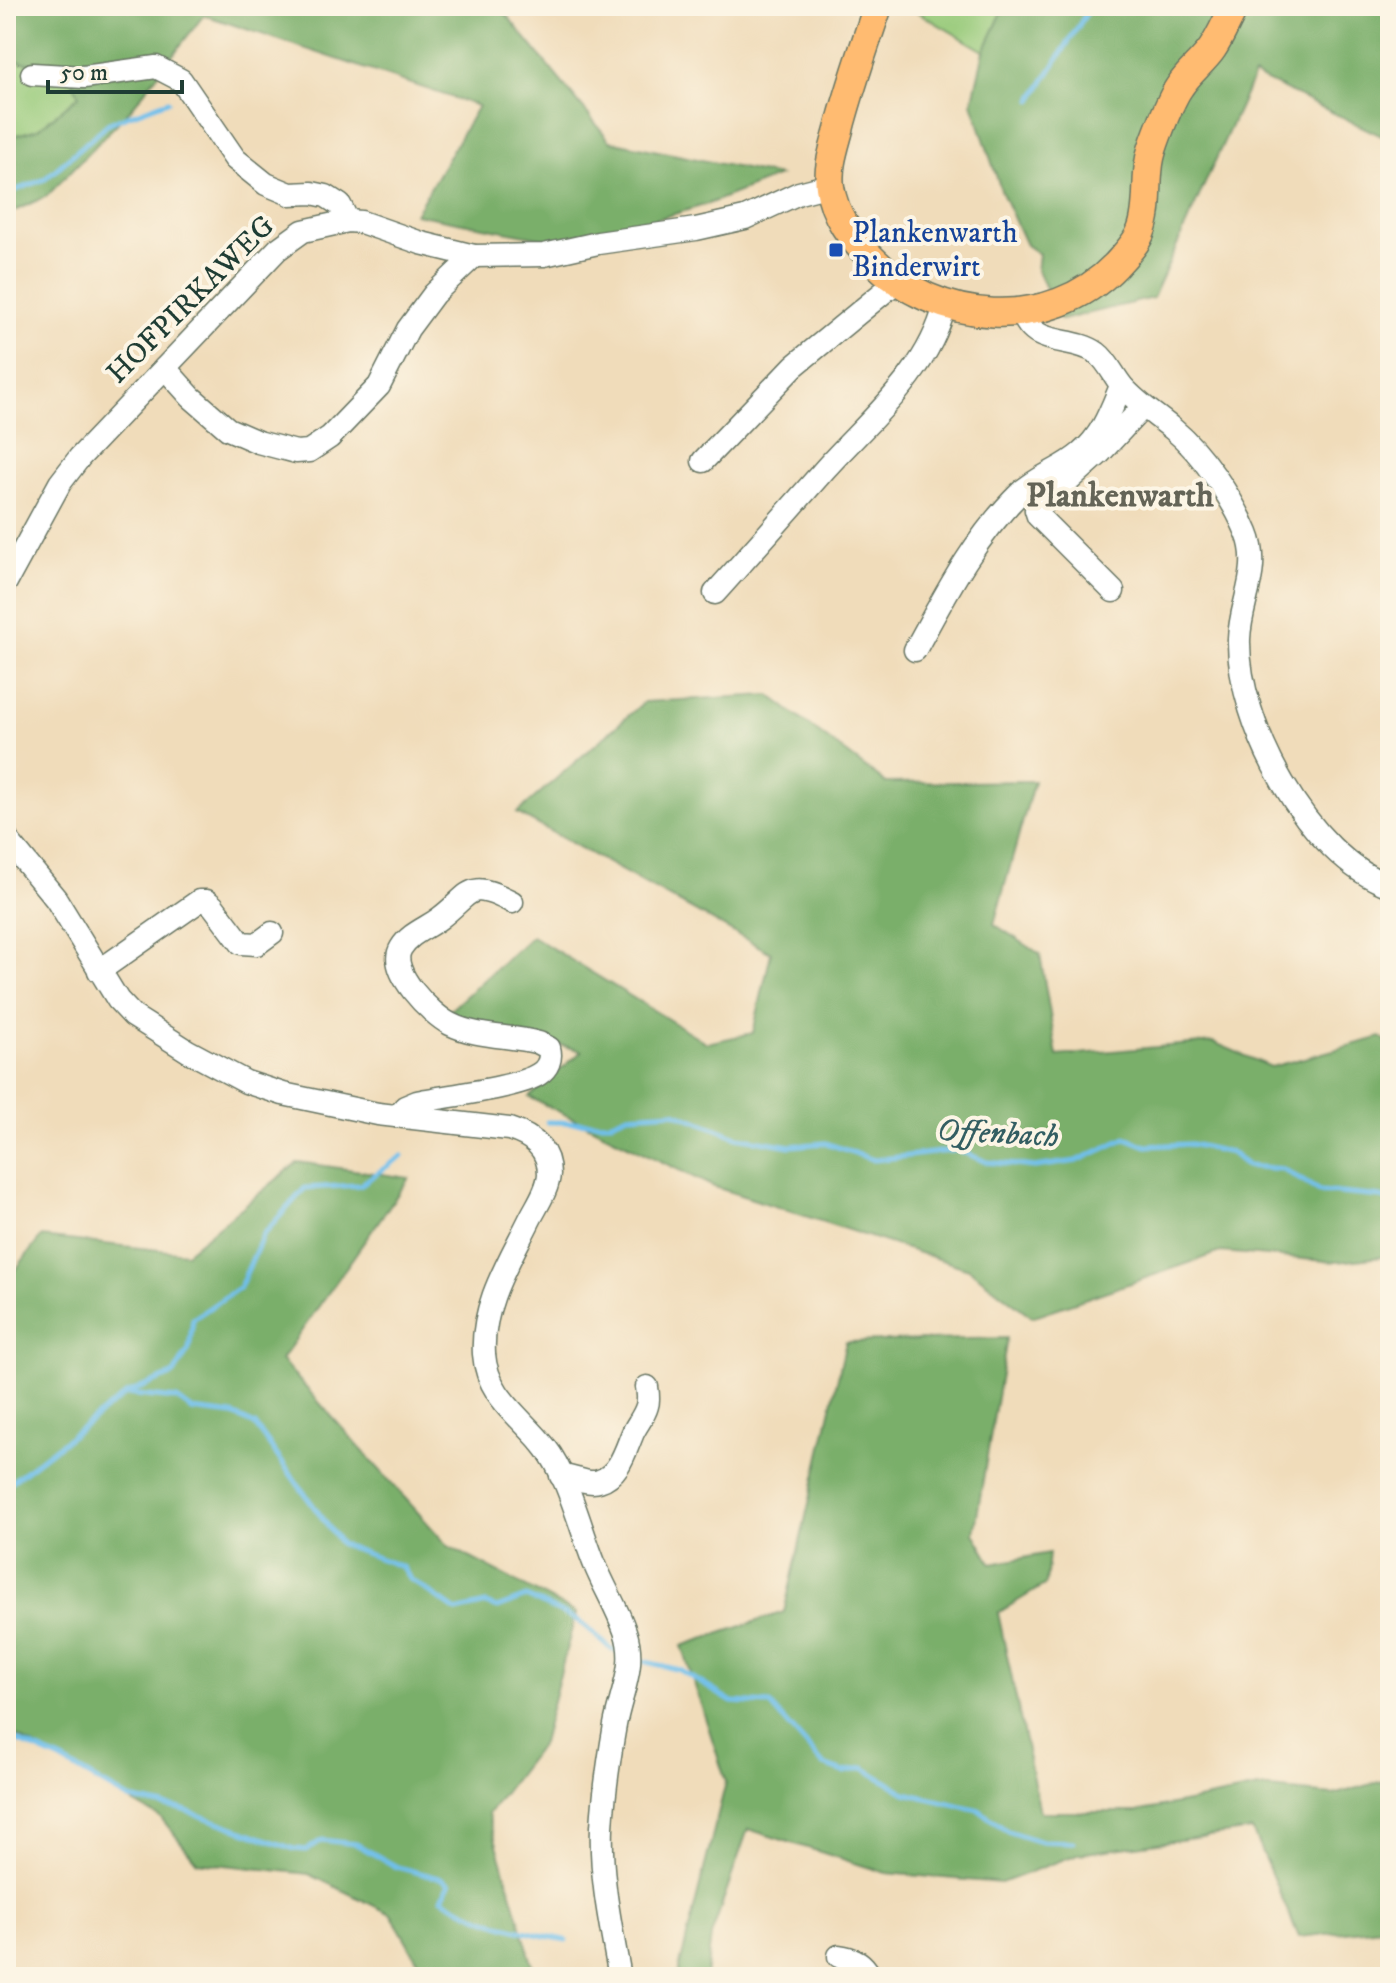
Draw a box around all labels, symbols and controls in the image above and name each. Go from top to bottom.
scale bar [48,44,182,94]
text: 50 m [60,58,108,88]
street label: HOFPIRKAWEG [99,208,283,392]
place label: Plankenwarth Binderwirt [852,215,1018,286]
marker: Plankenwarth Binderwirt [827,241,845,259]
district label: Plankenwarth [1026,475,1214,517]
water label: Offenbach [936,1111,1060,1157]

